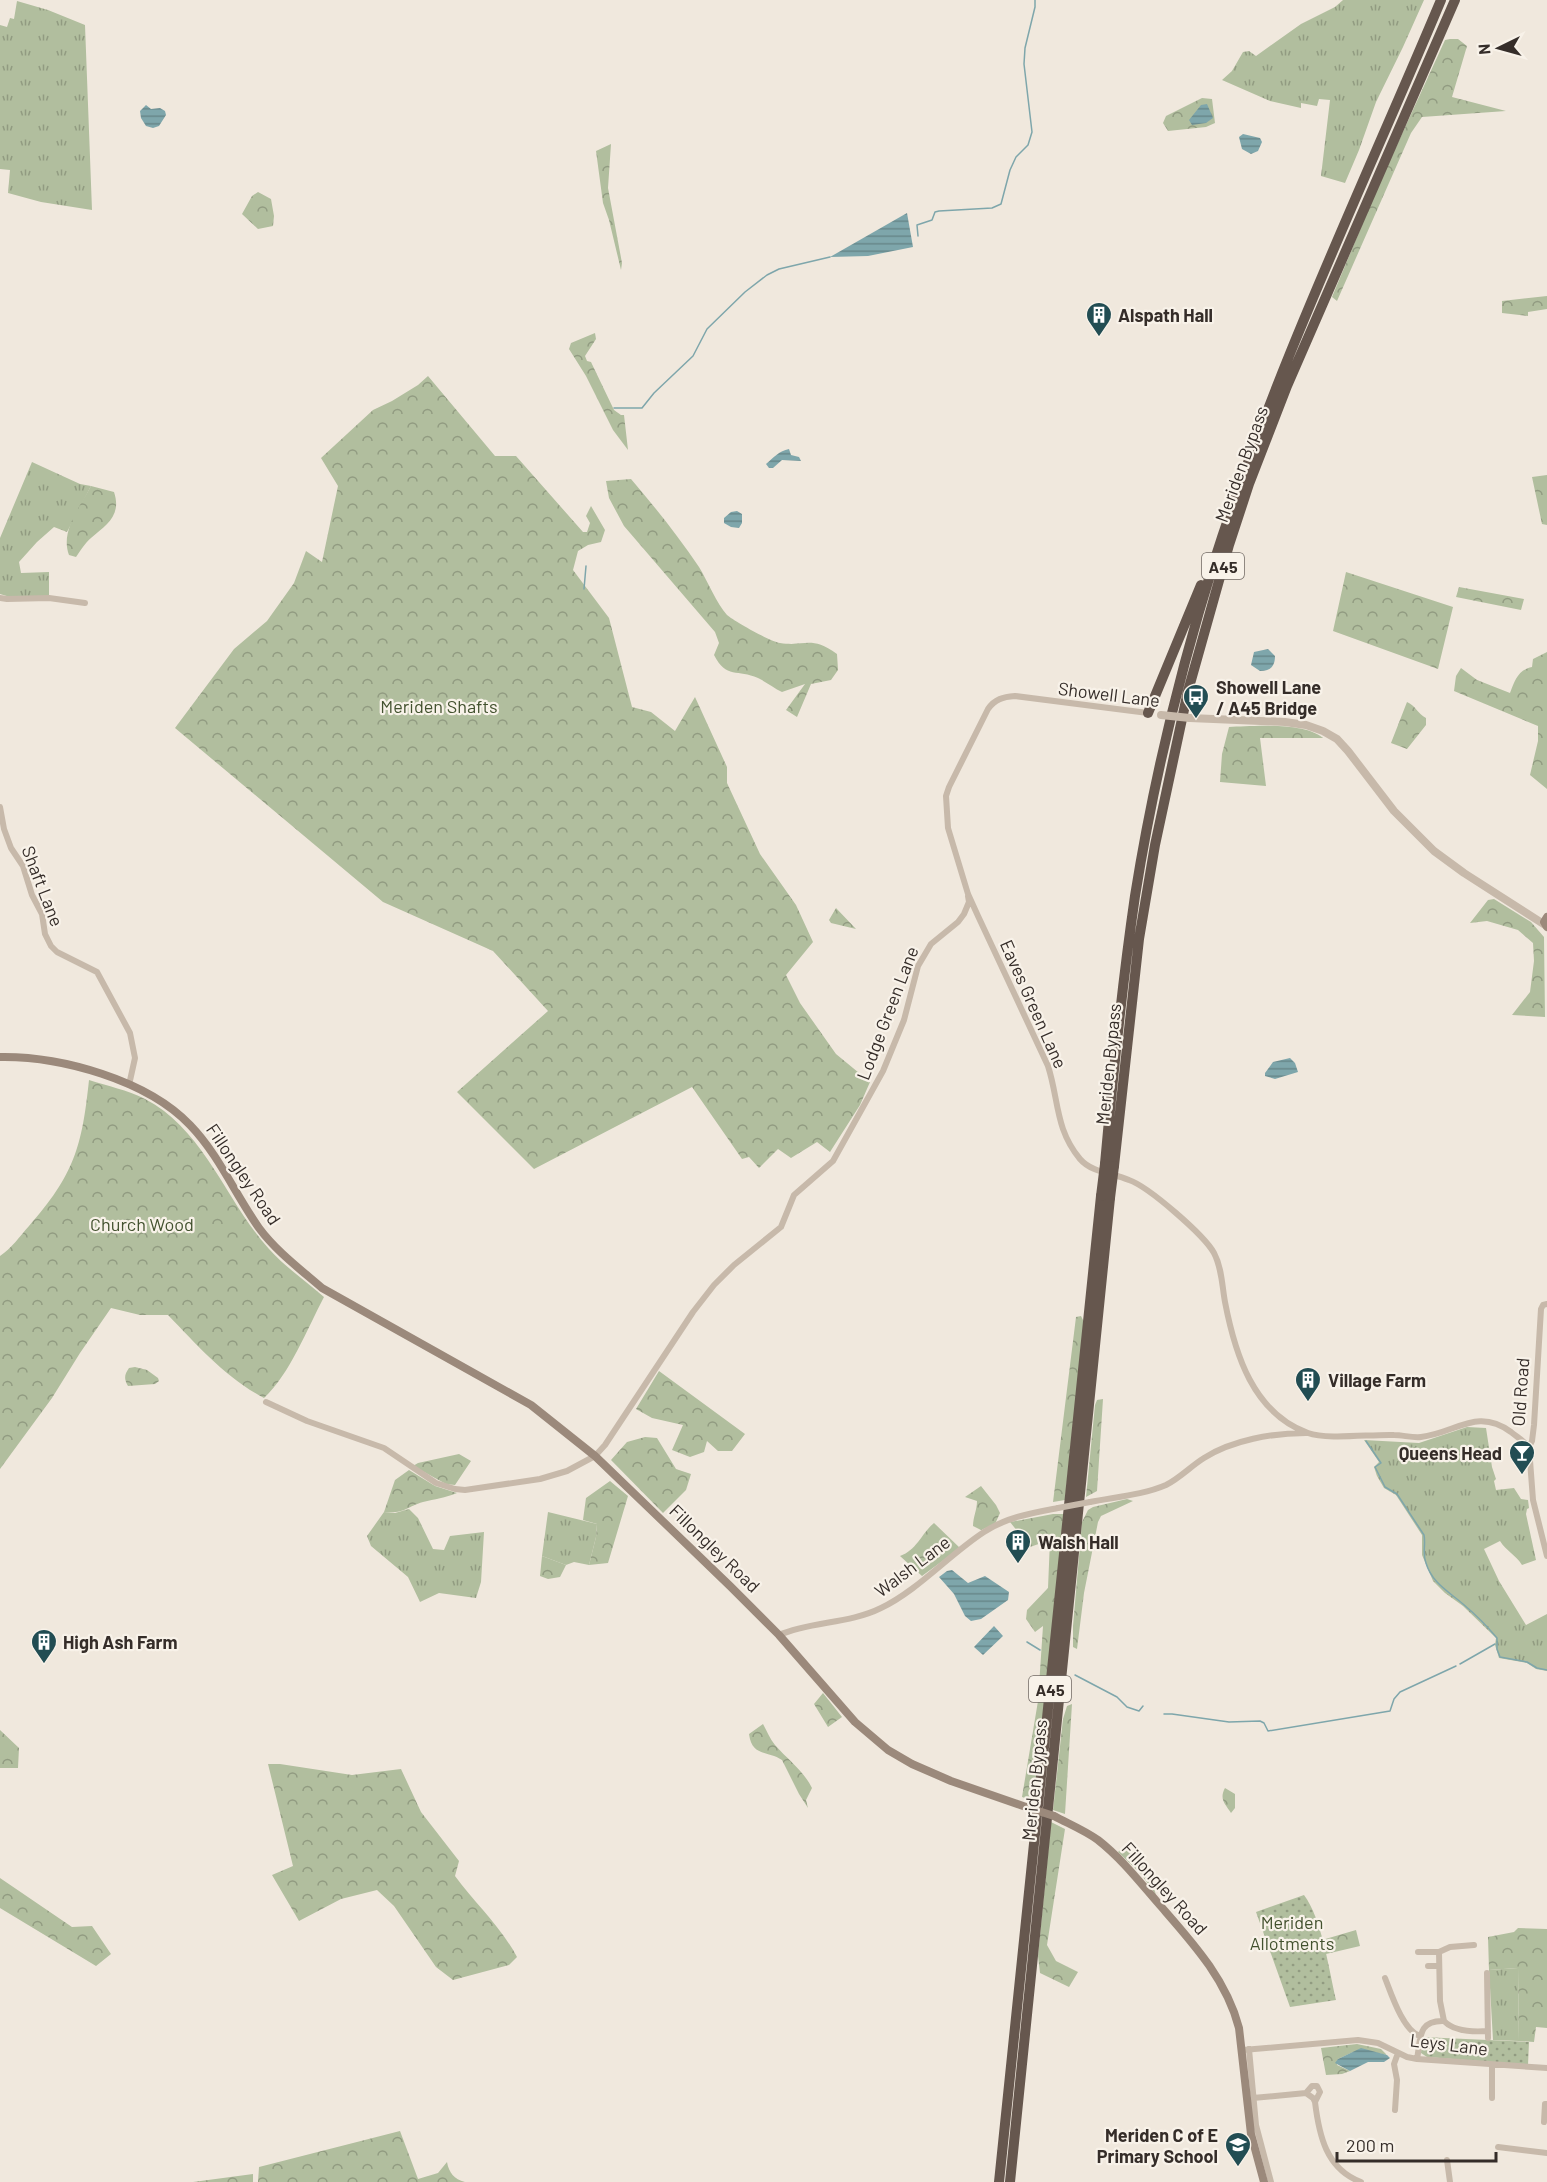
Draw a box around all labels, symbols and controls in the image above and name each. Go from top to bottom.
north arrow [1469,18,1529,78]
text: N [1474,43,1493,55]
building icon: Alspath Hall [1084,300,1114,338]
place label: Alspath Hall [1118,304,1213,326]
street label: Meriden Bypass [1210,403,1272,525]
road number: A45 [1202,553,1244,579]
place label: Showell Lane / A45 Bridge [1216,676,1321,719]
street label: Showell Lane [1057,677,1161,711]
bus stop icon: Showell Lane / A45 Bridge [1181,682,1211,720]
park label: Meriden Shafts [380,695,498,717]
street label: Shaft Lane [18,843,68,929]
street label: Eaves Green Lane [996,936,1072,1072]
street label: Lodge Green Lane [851,943,923,1083]
street label: Meriden Bypass [1091,1002,1125,1126]
street label: Fillongley Road [202,1119,286,1229]
park label: Church Wood [90,1213,194,1235]
street label: Old Road [1507,1357,1533,1427]
building icon: Village Farm [1293,1365,1323,1403]
place label: Village Farm [1328,1369,1426,1391]
bar icon: Queens Head [1507,1438,1537,1476]
place label: Queens Head [1399,1442,1502,1464]
street label: Fillongley Road [665,1499,765,1597]
building icon: Walsh Hall [1003,1527,1033,1565]
street label: Walsh Lane [870,1530,954,1602]
place label: Walsh Hall [1038,1531,1119,1553]
building icon: High Ash Farm [29,1627,59,1665]
place label: High Ash Farm [63,1631,178,1653]
road number: A45 [1029,1676,1071,1702]
street label: Meriden Bypass [1017,1718,1051,1842]
street label: Fillongley Road [1118,1837,1212,1939]
park label: Meriden Allotments [1250,1911,1334,1954]
street label: Leys Lane [1409,2028,1489,2060]
place label: Meriden C of E Primary School [1097,2124,1218,2167]
scale bar [1337,2125,1496,2163]
school or university icon: Meriden C of E Primary School [1223,2130,1253,2168]
text: 200 m [1346,2134,1394,2156]

